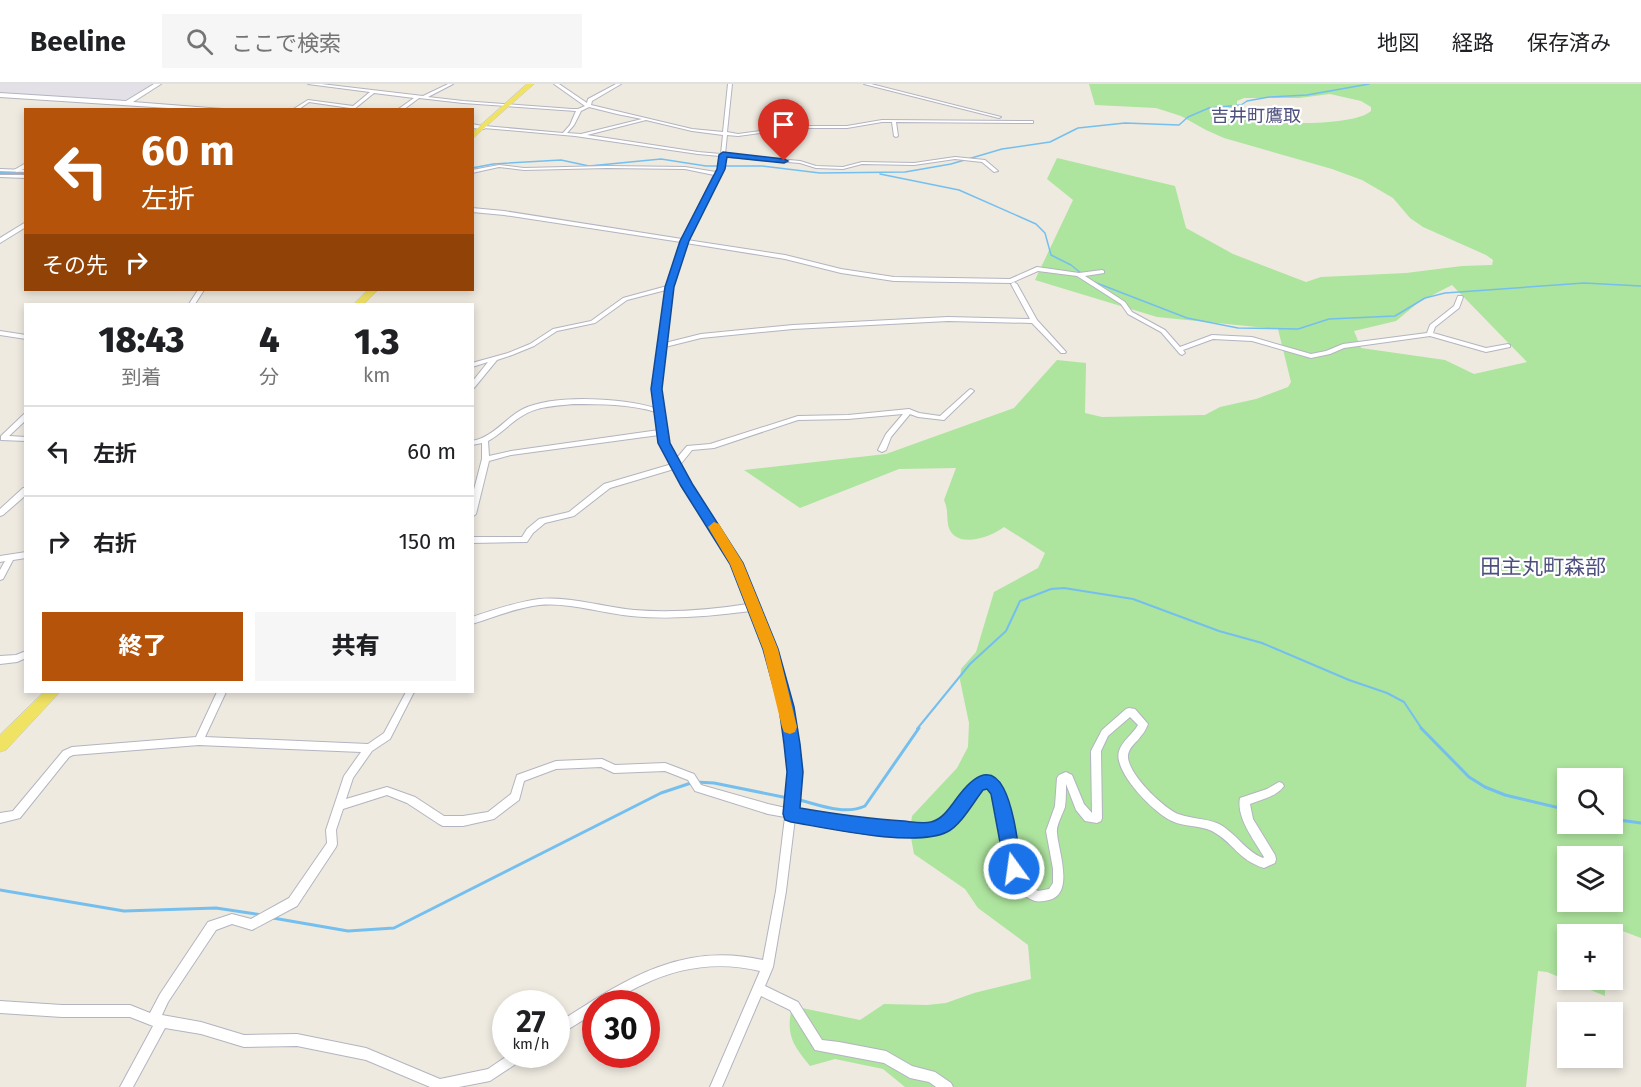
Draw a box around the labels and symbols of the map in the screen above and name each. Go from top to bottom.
pin [758,99,809,161]
district label: 吉井町鷹取 [1211,105,1301,127]
district label: 田主丸町森部 [1480,554,1606,580]
position arrow [982,837,1046,901]
speed limit sign: 30 [582,990,660,1068]

